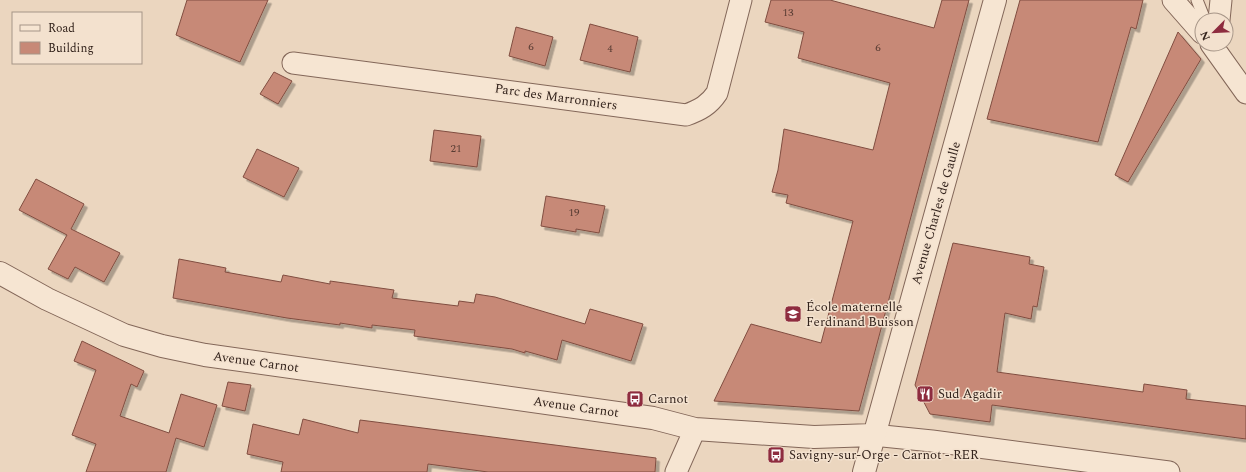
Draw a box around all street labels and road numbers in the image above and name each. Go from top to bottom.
street label: Parc des Marronniers [493,78,619,116]
street label: Avenue Charles de Gaulle [906,139,966,287]
street label: Avenue Carnot [212,346,301,378]
street label: Avenue Carnot [532,391,621,423]

